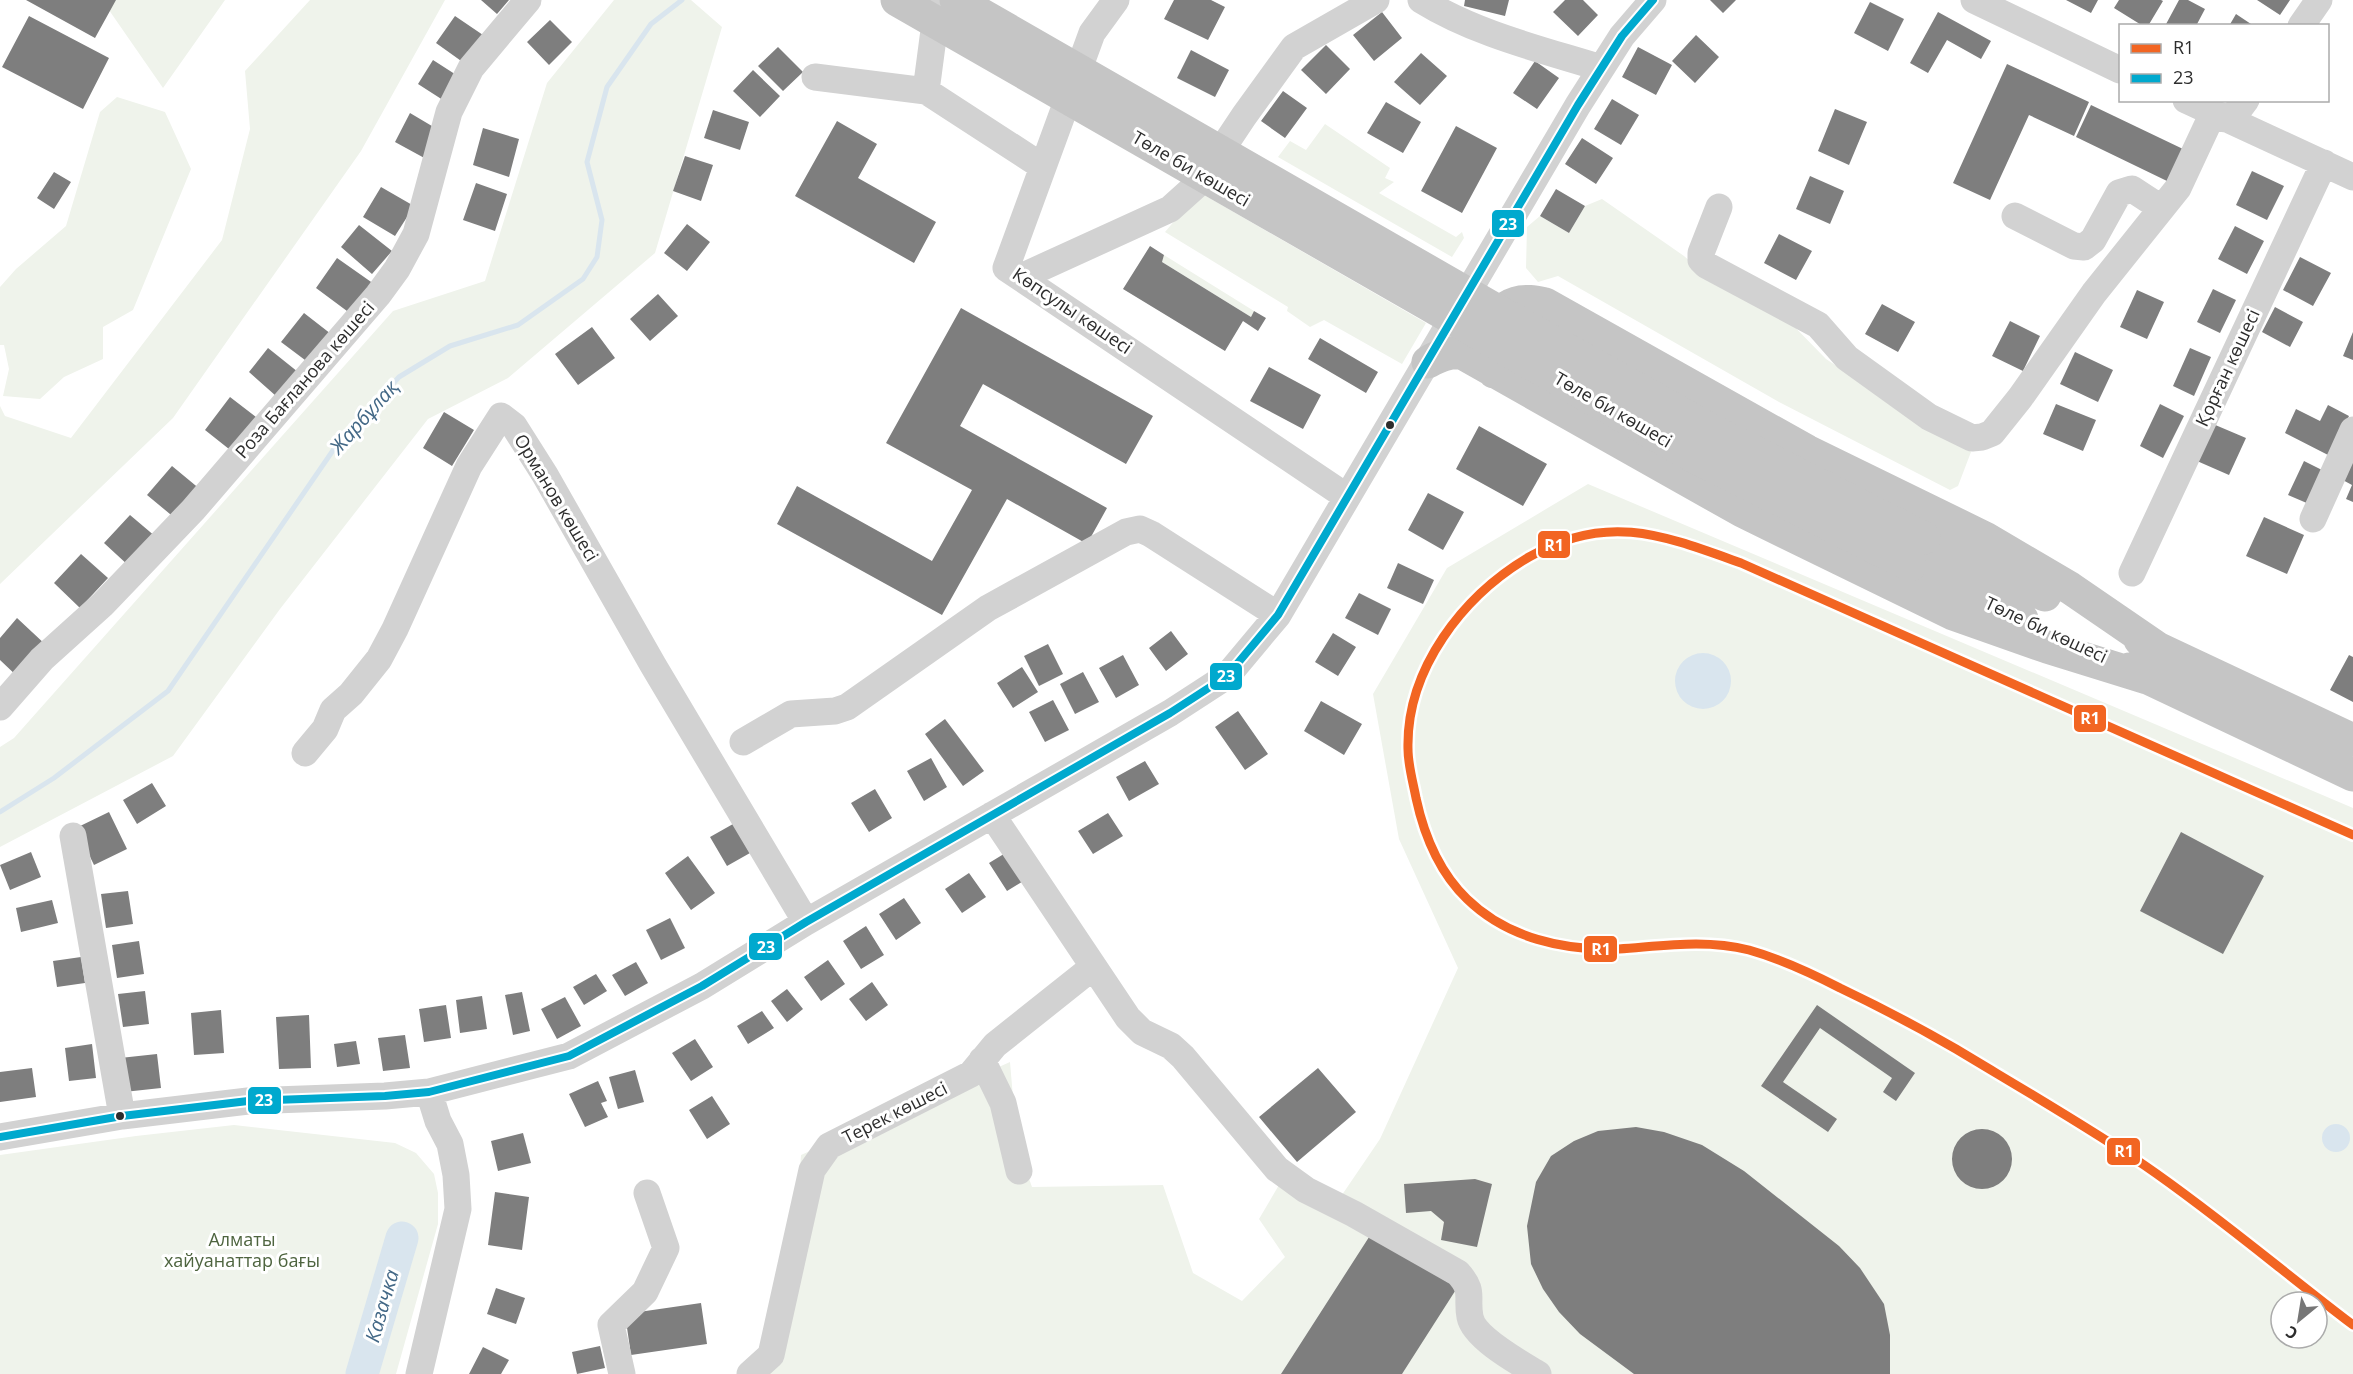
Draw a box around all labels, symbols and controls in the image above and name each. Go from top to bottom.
legend [2119,24,2329,102]
text: R1 [2173,35,2194,59]
text: 23 [2173,65,2194,89]
street label: Төле би көшесі [1128,125,1255,212]
line badge: 23 [1491,209,1525,238]
text: 23 [1499,213,1517,235]
street label: Көпсулы көшесі [1008,261,1137,359]
street label: Роза Бағланова көшесі [229,296,379,463]
street label: Қорған көшесі [2189,305,2265,430]
street label: Төле би көшесі [1550,366,1677,453]
water label: Жарбұлақ [323,373,405,460]
unlabelled marker [1384,419,1396,431]
street label: Орманов көшесі [509,429,604,566]
line badge: R1 [1537,530,1571,559]
text: R1 [1544,534,1564,556]
street label: Төле би көшесі [1981,590,2111,668]
line badge: 23 [1209,662,1243,691]
text: 23 [1217,665,1235,687]
line badge: R1 [2073,704,2107,733]
text: R1 [2080,707,2100,729]
line badge: 23 [748,932,783,961]
line badge: R1 [1583,935,1618,963]
text: 23 [757,936,775,958]
text: R1 [1591,938,1611,960]
street label: Терек көшесі [838,1075,951,1149]
line badge: 23 [247,1086,282,1115]
text: 23 [255,1089,273,1111]
unlabelled marker [114,1110,126,1122]
line badge: R1 [2106,1137,2141,1166]
text: R1 [2114,1140,2134,1162]
park label: Алматы хайуанаттар бағы [164,1227,320,1272]
water label: Казачка [358,1266,405,1345]
north arrow [2269,1290,2329,1350]
text: С [2282,1321,2301,1345]

